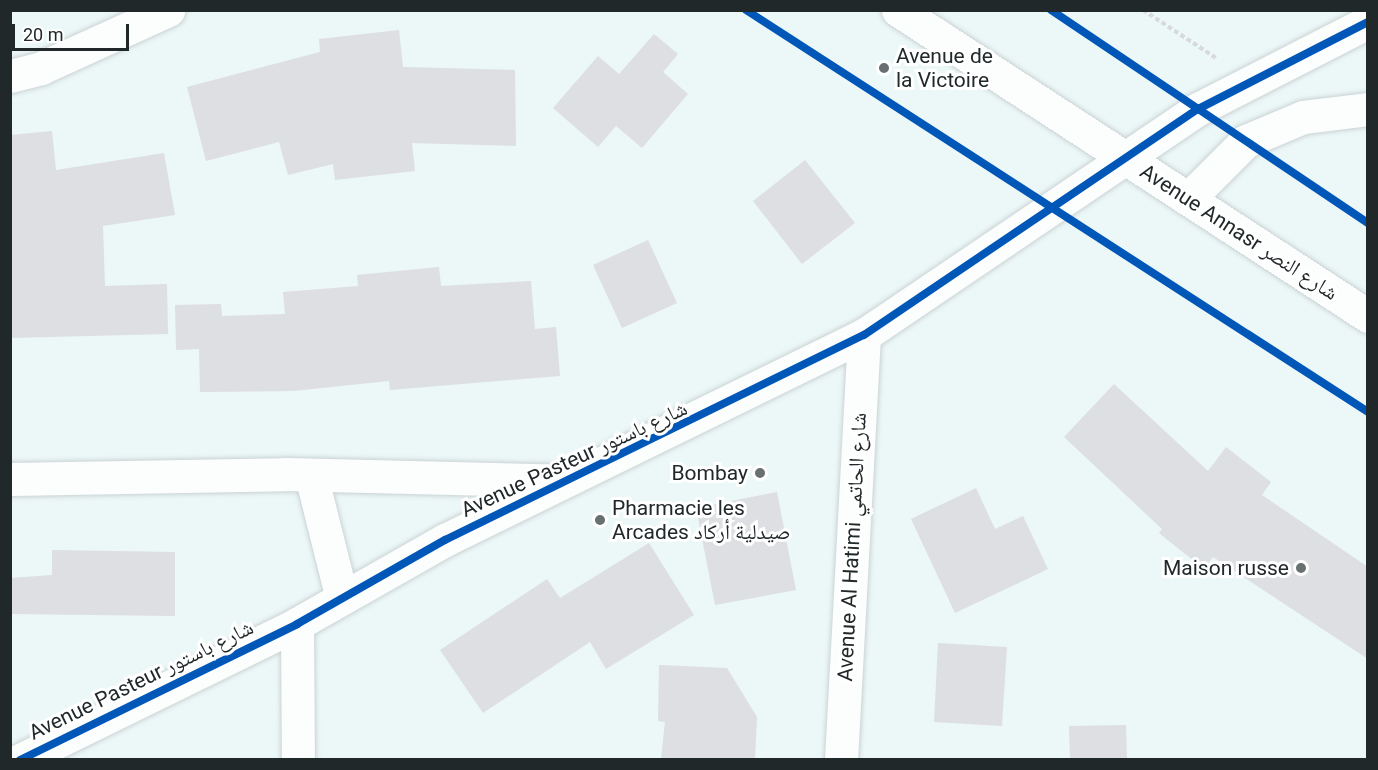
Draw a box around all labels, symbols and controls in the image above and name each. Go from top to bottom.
scale bar [15,12,132,50]
text: 20 m [23,24,63,45]
place label: Avenue de la Victoire [896,43,993,93]
marker: Avenue de la Victoire [877,61,891,75]
street label: Avenue Annasr شارع النصر [1135,159,1343,305]
street label: Avenue Pasteur شارع باستور [457,395,691,523]
street label: Avenue Al Hatimi شارع الحاتمي [832,412,872,682]
place label: Bombay [672,460,748,486]
marker: Bombay [753,466,767,480]
place label: Pharmacie les Arcades صيدلية أركاد [612,495,791,545]
marker: Pharmacie les Arcades صيدلية أركاد [593,513,607,527]
place label: Maison russe [1163,555,1289,581]
marker: Maison russe [1294,561,1308,575]
street label: Avenue Pasteur شارع باستور [25,615,257,745]

